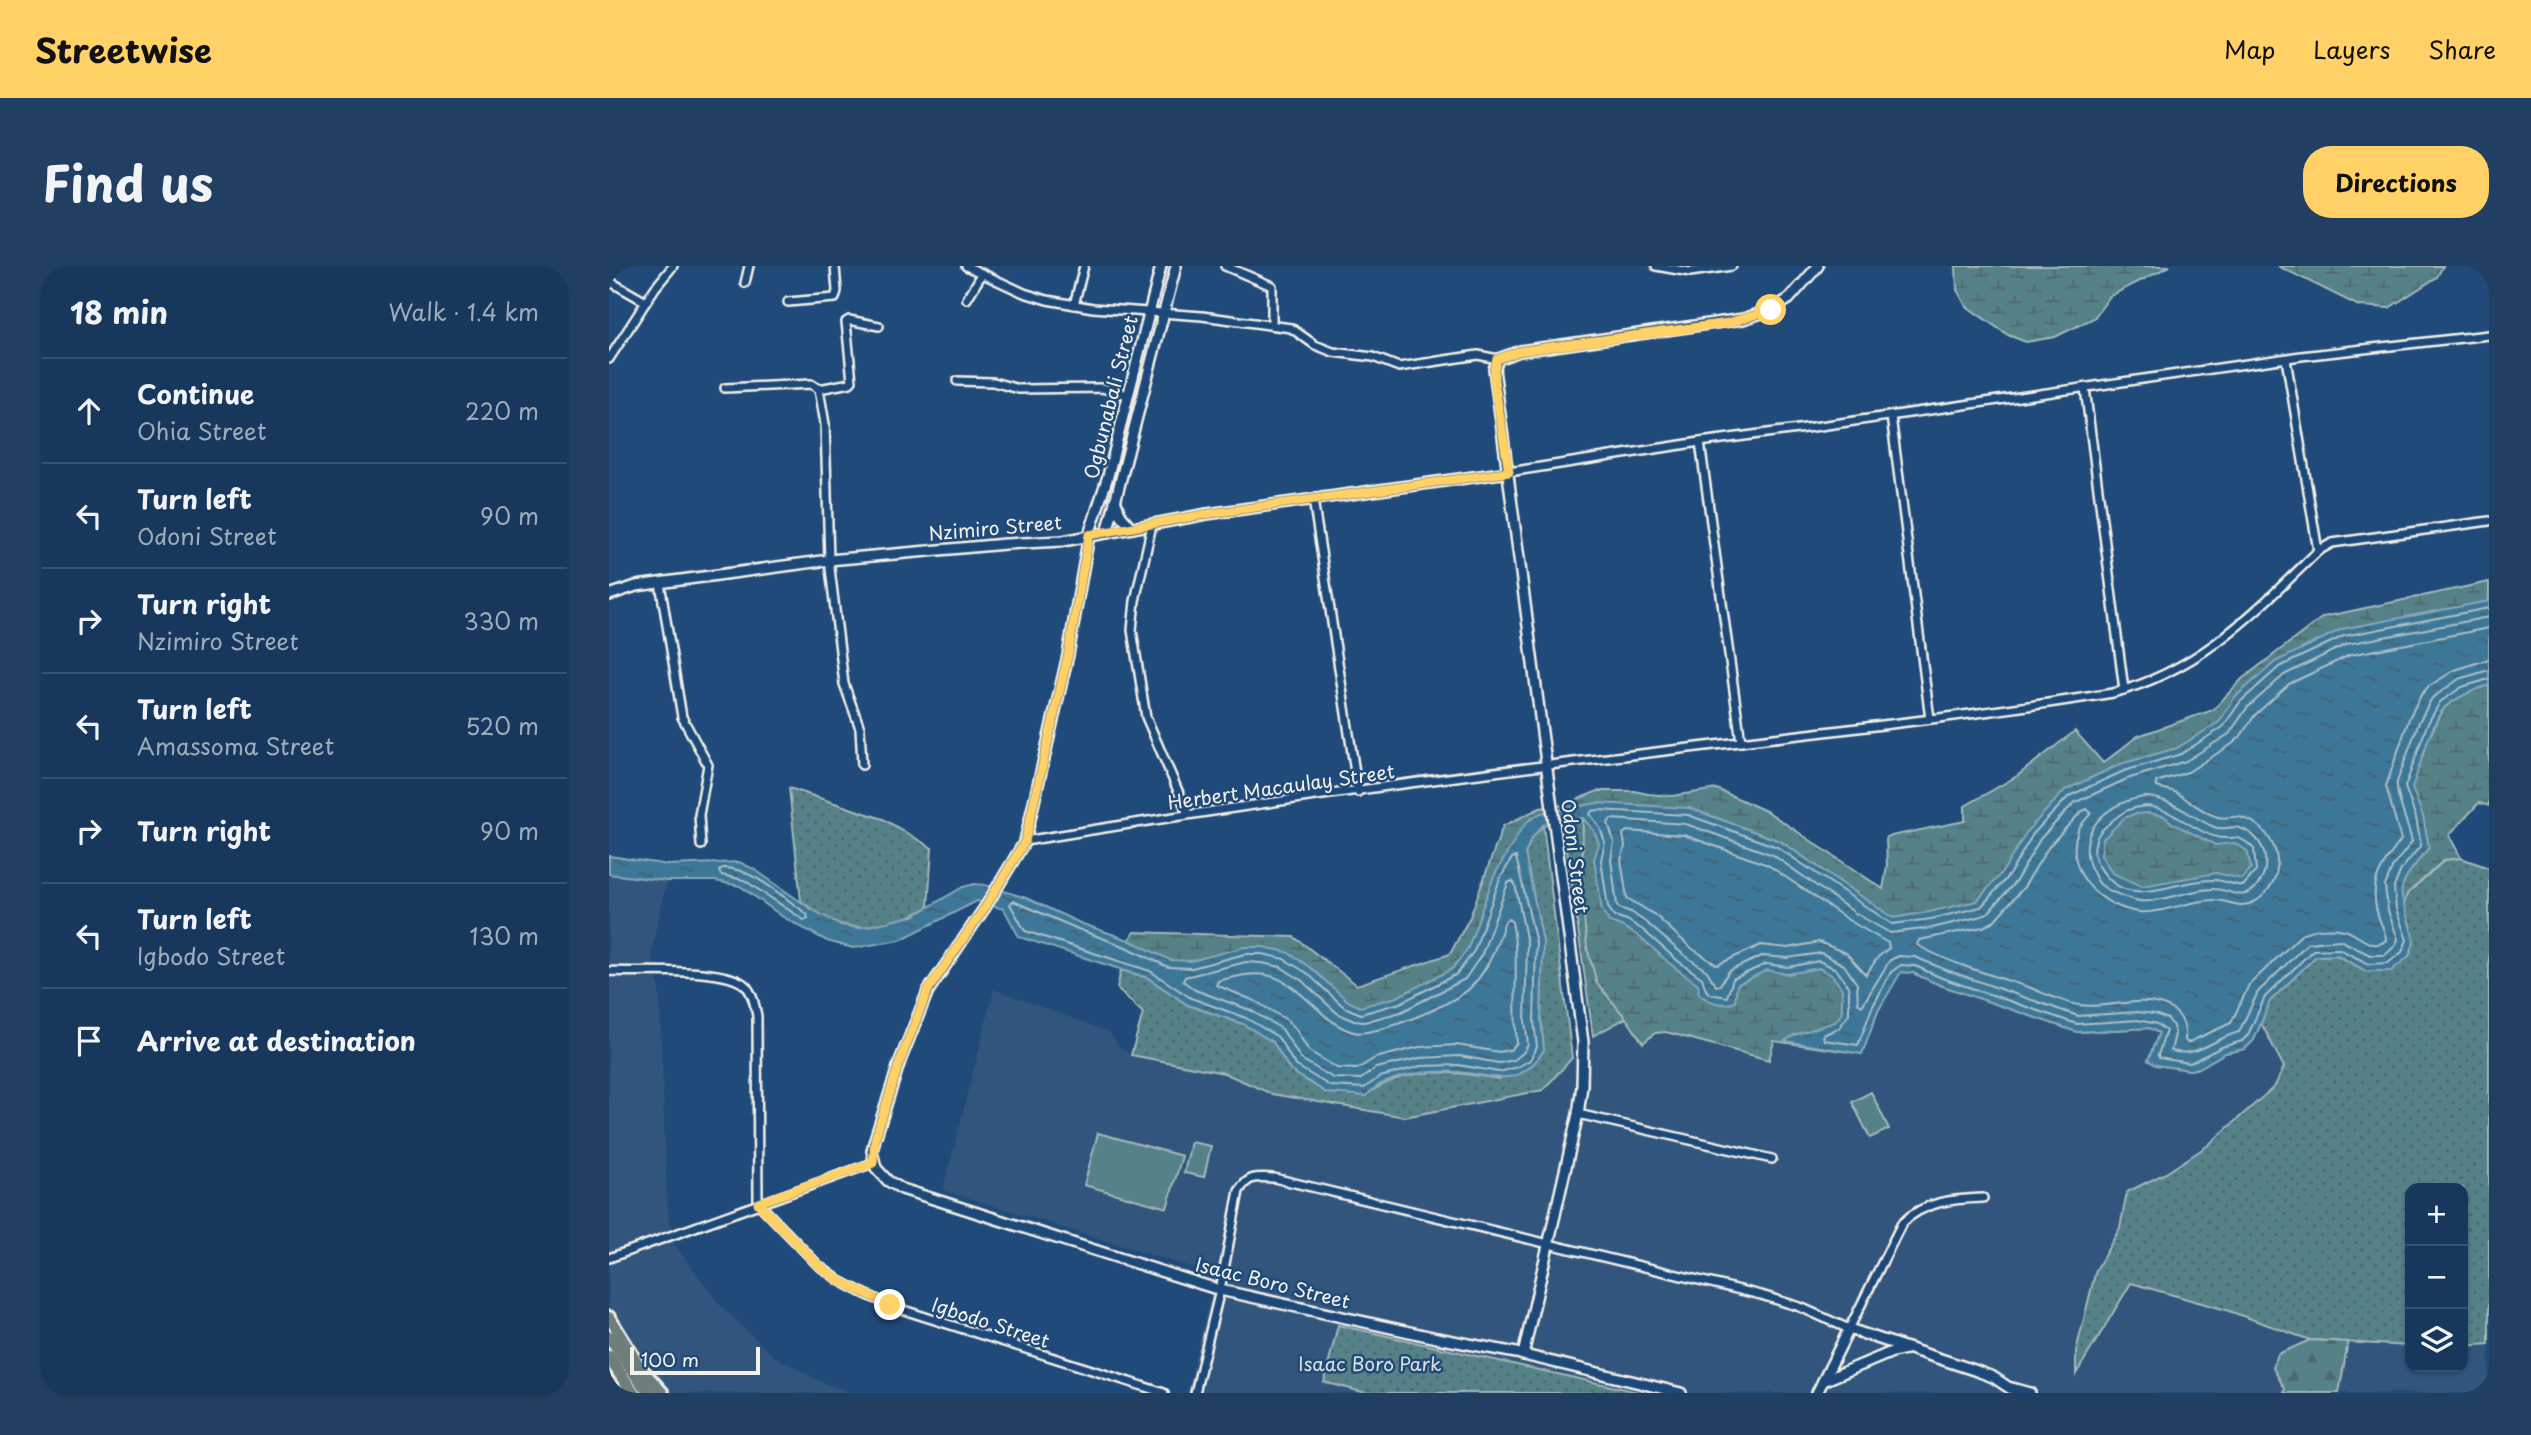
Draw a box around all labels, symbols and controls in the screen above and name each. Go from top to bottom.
text: Streetwise [35,24,212,74]
text: Map [2224,31,2275,67]
text: Layers [2313,31,2390,67]
text: Share [2428,31,2496,67]
text: Find us [42,145,213,219]
button: Directions [2303,146,2489,218]
text: 18 min [70,289,168,334]
text: Walk · 1.4 km [388,294,539,329]
route start [1755,294,1786,325]
street label: Ogbunabali Street [1076,312,1144,482]
text: Continue [137,374,254,413]
icon: ahead [70,392,108,430]
text: 220 m [465,393,539,428]
text: Ohia Street [137,413,266,448]
text: Turn left [137,479,252,518]
icon: left [70,497,108,535]
text: 90 m [480,498,539,533]
street label: Nzimiro Street [927,507,1063,547]
text: Odoni Street [137,518,277,553]
text: Turn right [137,584,271,623]
icon: right [70,602,108,640]
text: 330 m [463,603,539,638]
text: Nzimiro Street [137,623,299,658]
text: Turn left [137,689,252,728]
icon: left [70,707,108,745]
text: 520 m [466,708,539,743]
text: Amassoma Street [137,728,334,763]
street label: Herbert Macaulay Street [1166,756,1396,816]
street label: Odoni Street [1555,797,1597,915]
text: Turn right [137,811,271,850]
icon: right [70,812,108,850]
text: 90 m [480,813,539,848]
text: Turn left [137,899,252,938]
icon: left [70,917,108,955]
text: 130 m [469,918,539,953]
text: Igbodo Street [137,938,285,973]
text: Arrive at destination [137,1021,416,1060]
icon: arrive [70,1022,108,1060]
map controls [2405,1183,2468,1372]
button: + [2405,1183,2468,1246]
button: − [2405,1246,2468,1309]
street label: Isaac Boro Street [1193,1249,1353,1315]
route end [874,1289,905,1320]
street label: Igbodo Street [928,1290,1054,1354]
button: layers [2405,1309,2468,1372]
scale bar [630,1344,759,1376]
text: 100 m [641,1345,699,1373]
park label: Isaac Boro Park [1298,1349,1442,1377]

